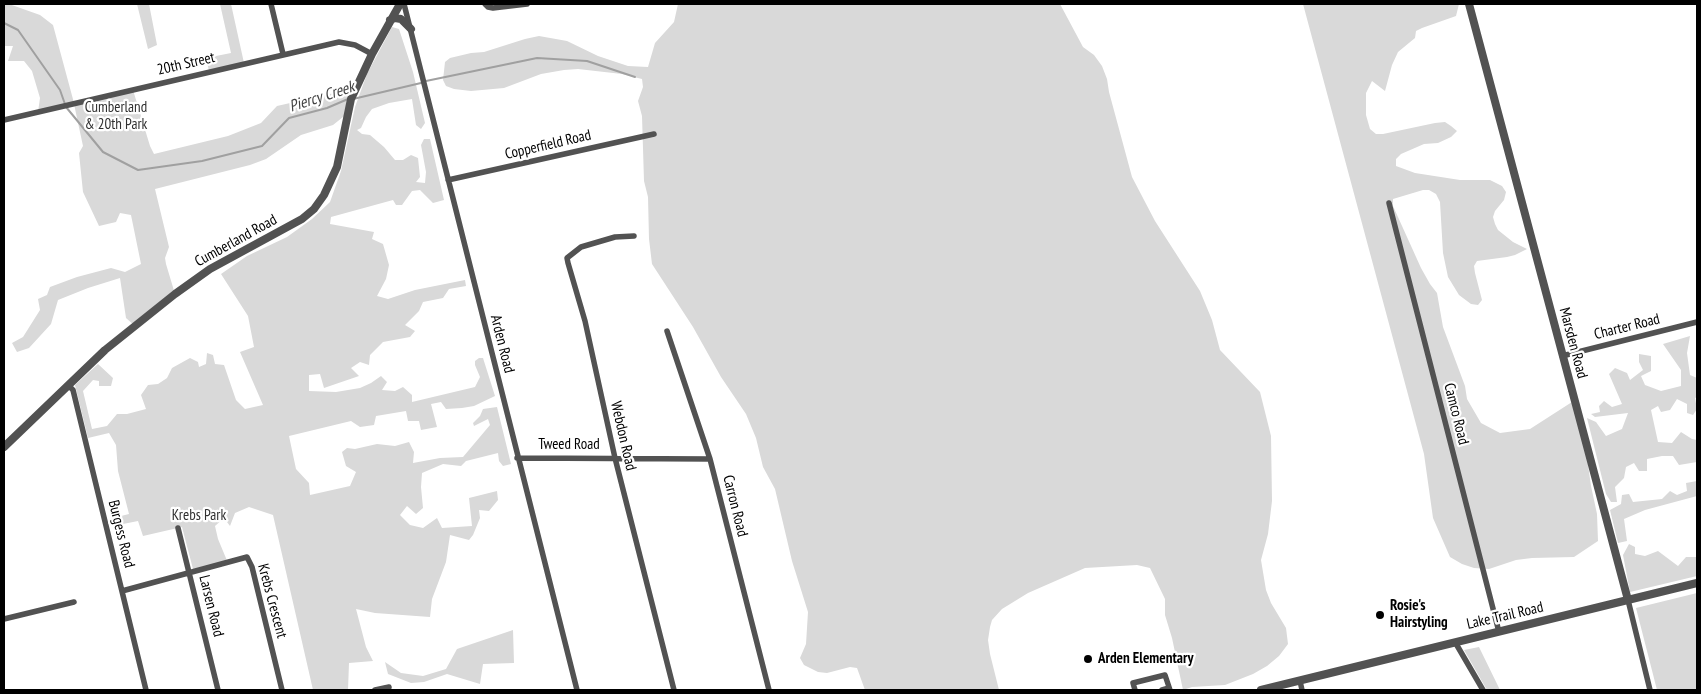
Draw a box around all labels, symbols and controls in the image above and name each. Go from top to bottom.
street label: 20th Street [155,49,217,79]
water label: Piercy Creek [287,77,357,117]
park label: Cumberland & 20th Park [85,99,147,134]
street label: Copperfield Road [503,126,593,164]
street label: Cumberland Road [192,211,280,271]
street label: Marsden Road [1555,306,1591,380]
street label: Charter Road [1592,310,1662,344]
street label: Arden Road [486,313,518,375]
street label: Camco Road [1440,381,1472,447]
street label: Webdon Road [606,400,640,472]
street label: Tweed Road [538,436,600,454]
street label: Carron Road [719,473,751,539]
street label: Burgess Road [104,498,138,570]
park label: Krebs Park [172,507,226,525]
street label: Krebs Crescent [253,562,291,640]
street label: Larsen Road [195,573,227,639]
place label: Rosie's Hairstyling [1390,597,1448,632]
street label: Lake Trail Road [1465,598,1545,634]
marker: Rosie's Hairstyling [1374,609,1386,621]
place label: Arden Elementary [1098,650,1193,668]
marker: Arden Elementary [1082,653,1094,665]

